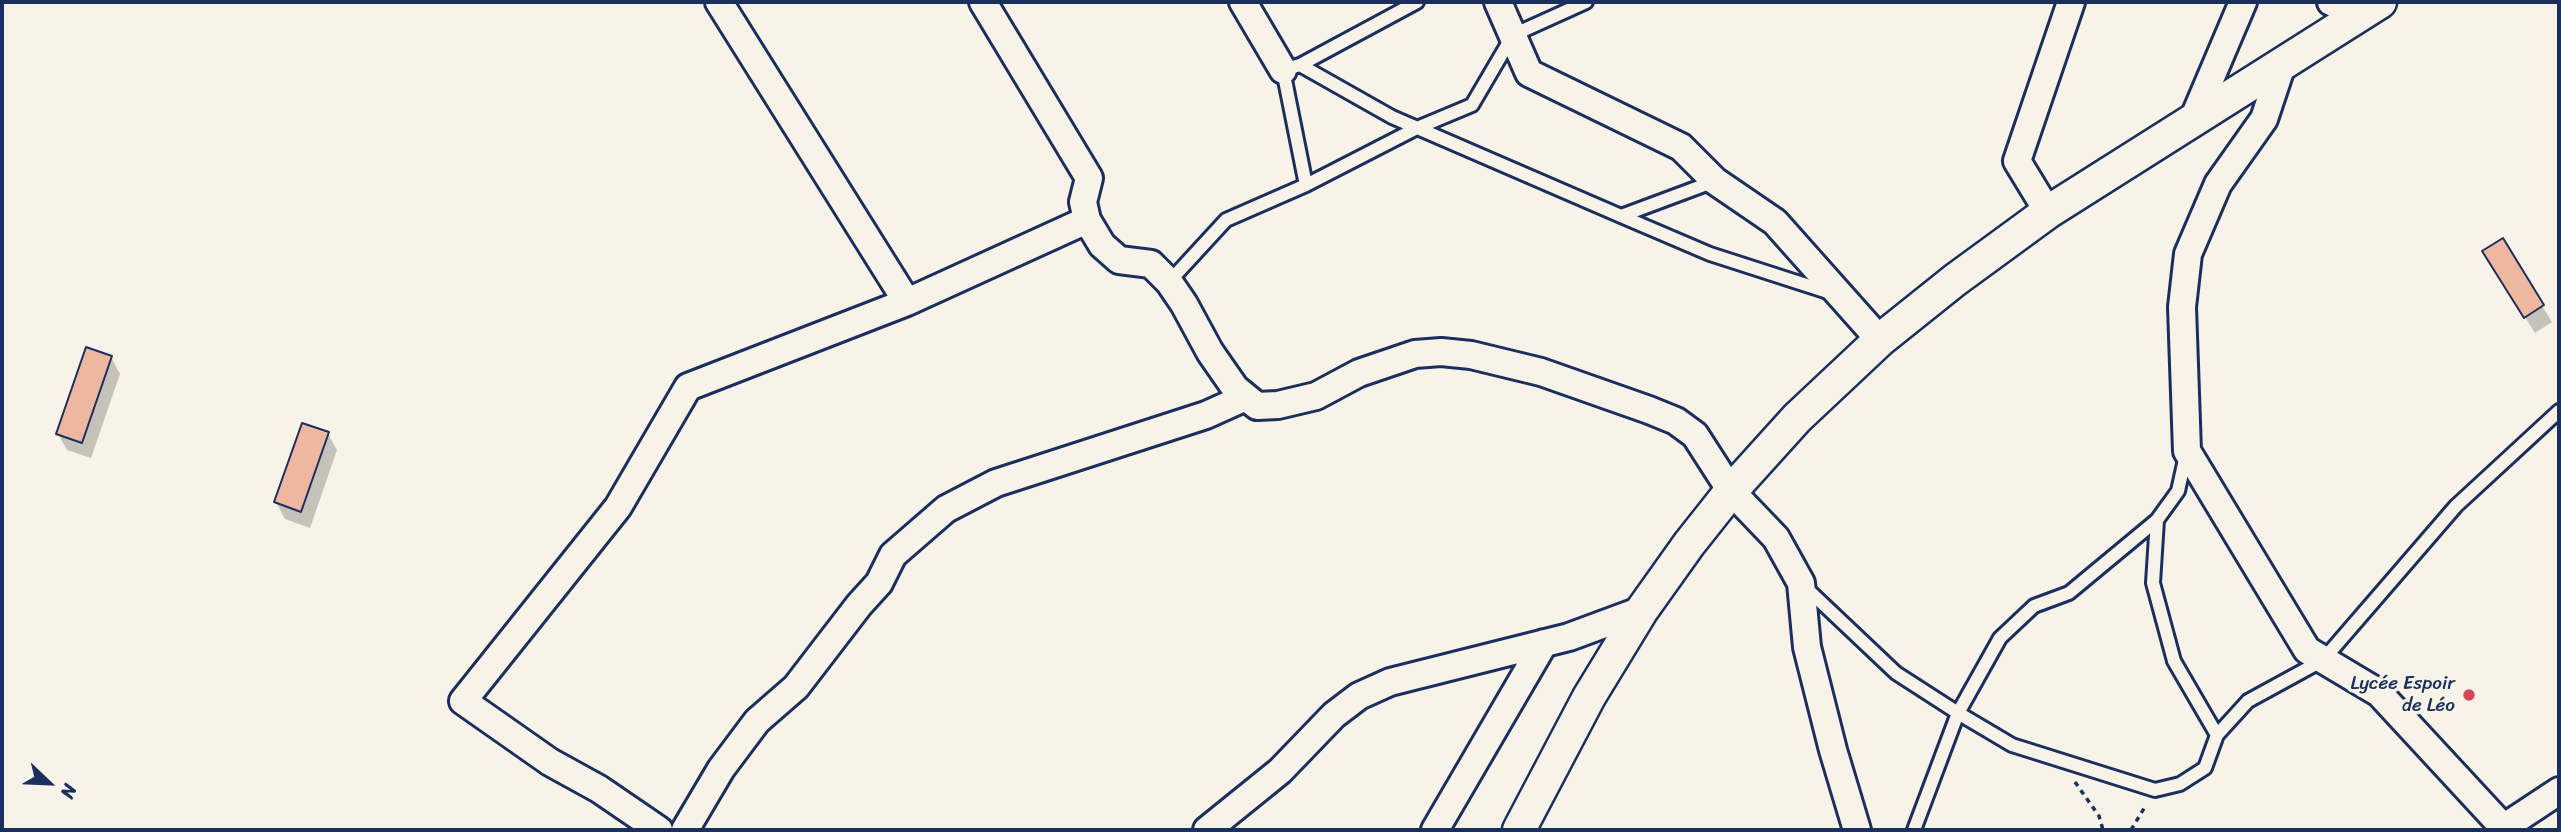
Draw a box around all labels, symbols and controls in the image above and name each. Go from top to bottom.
place label: Lycée Espoir de Léo [2350,673,2455,717]
marker: Lycée Espoir de Léo [2461,687,2477,703]
north arrow [14,748,84,818]
text: N [51,779,87,804]

